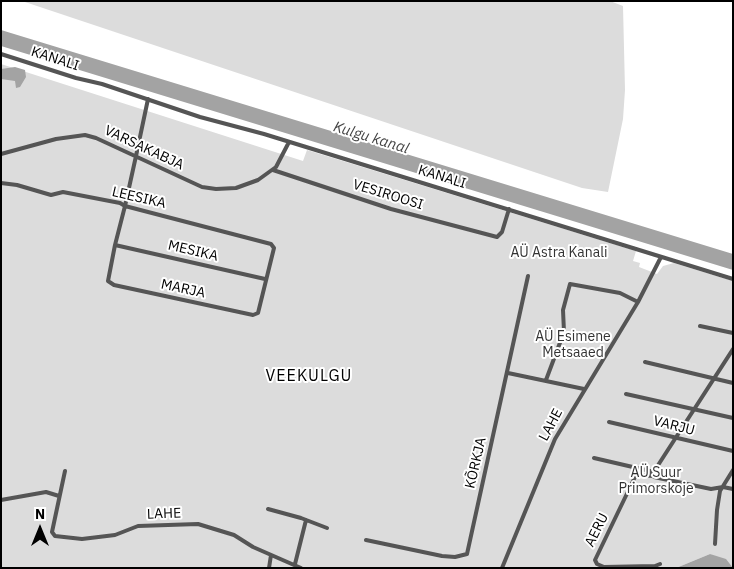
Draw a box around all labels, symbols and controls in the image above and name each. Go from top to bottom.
street label: KANALI [29,43,81,75]
water label: Kulgu kanal [331,118,411,158]
street label: VARSAKABJA [102,122,186,174]
street label: KANALI [416,162,468,192]
street label: VESIROOSI [351,176,425,214]
street label: LEESIKA [110,184,168,212]
street label: MESIKA [166,237,220,265]
park label: AÜ Astra Kanali [511,245,607,261]
street label: MARJA [159,276,207,302]
park label: AÜ Esimene Metsaaed [535,329,611,362]
district label: VEEKULGU [265,366,353,386]
street label: LAHE [536,406,566,444]
street label: VARJU [651,413,697,439]
street label: KÕRKJA [462,436,490,490]
park label: AÜ Suur Primorskoje [618,465,694,498]
north arrow [15,504,65,554]
text: N [35,505,45,523]
street label: LAHE [147,505,181,523]
street label: AERU [582,510,612,550]

